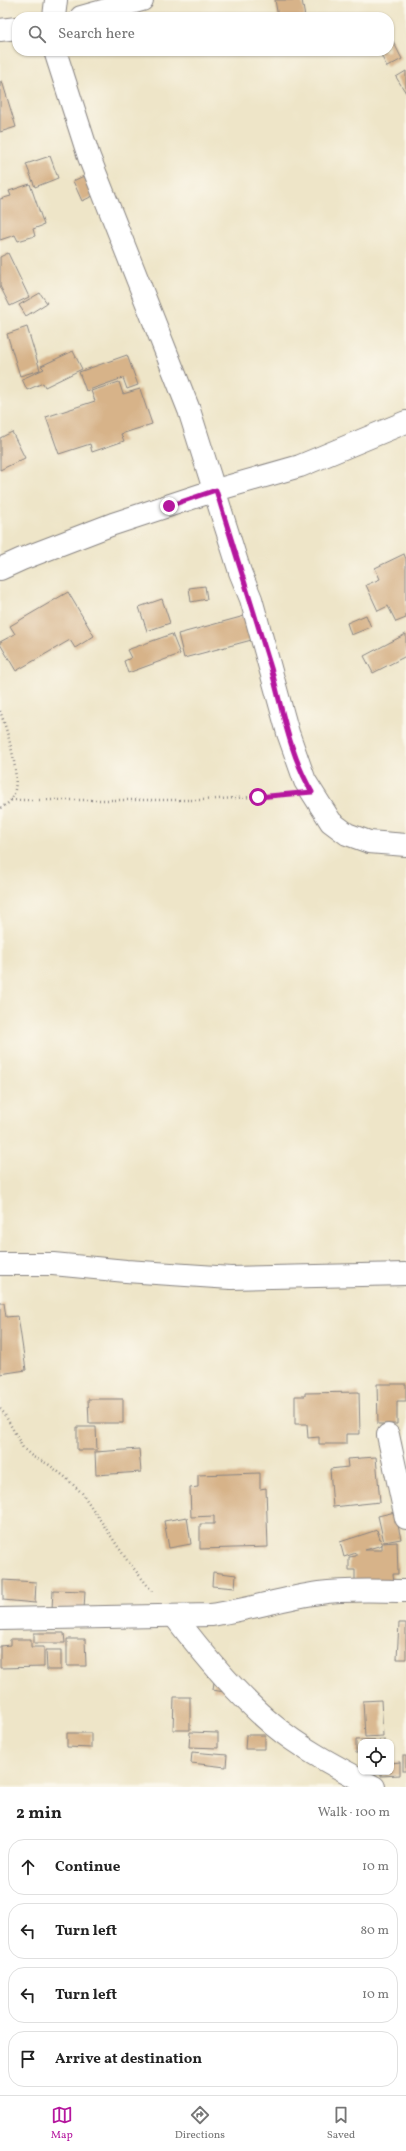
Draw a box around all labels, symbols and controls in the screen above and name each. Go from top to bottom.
search box [12,12,394,56]
icon: search [26,23,48,45]
text: Search here [58,24,135,45]
route end [160,497,178,515]
route start [249,788,267,806]
map controls [358,1739,394,1775]
button: locate [358,1739,394,1775]
text: 2 min [16,1802,62,1825]
text: Walk · 100 m [318,1804,390,1822]
icon: ahead [17,1856,39,1878]
text: Continue [55,1857,120,1878]
text: 10 m [362,1858,389,1876]
icon: left [17,1920,39,1942]
text: Turn left [55,1921,117,1942]
text: 80 m [360,1922,389,1940]
icon: left [17,1984,39,2006]
text: Turn left [55,1985,117,2006]
text: 10 m [362,1986,389,2004]
icon: arrive [17,2048,39,2070]
text: Arrive at destination [55,2049,202,2070]
tab: Map [51,2104,73,2143]
tab: Directions [175,2104,225,2143]
tab: Saved [327,2104,355,2143]

